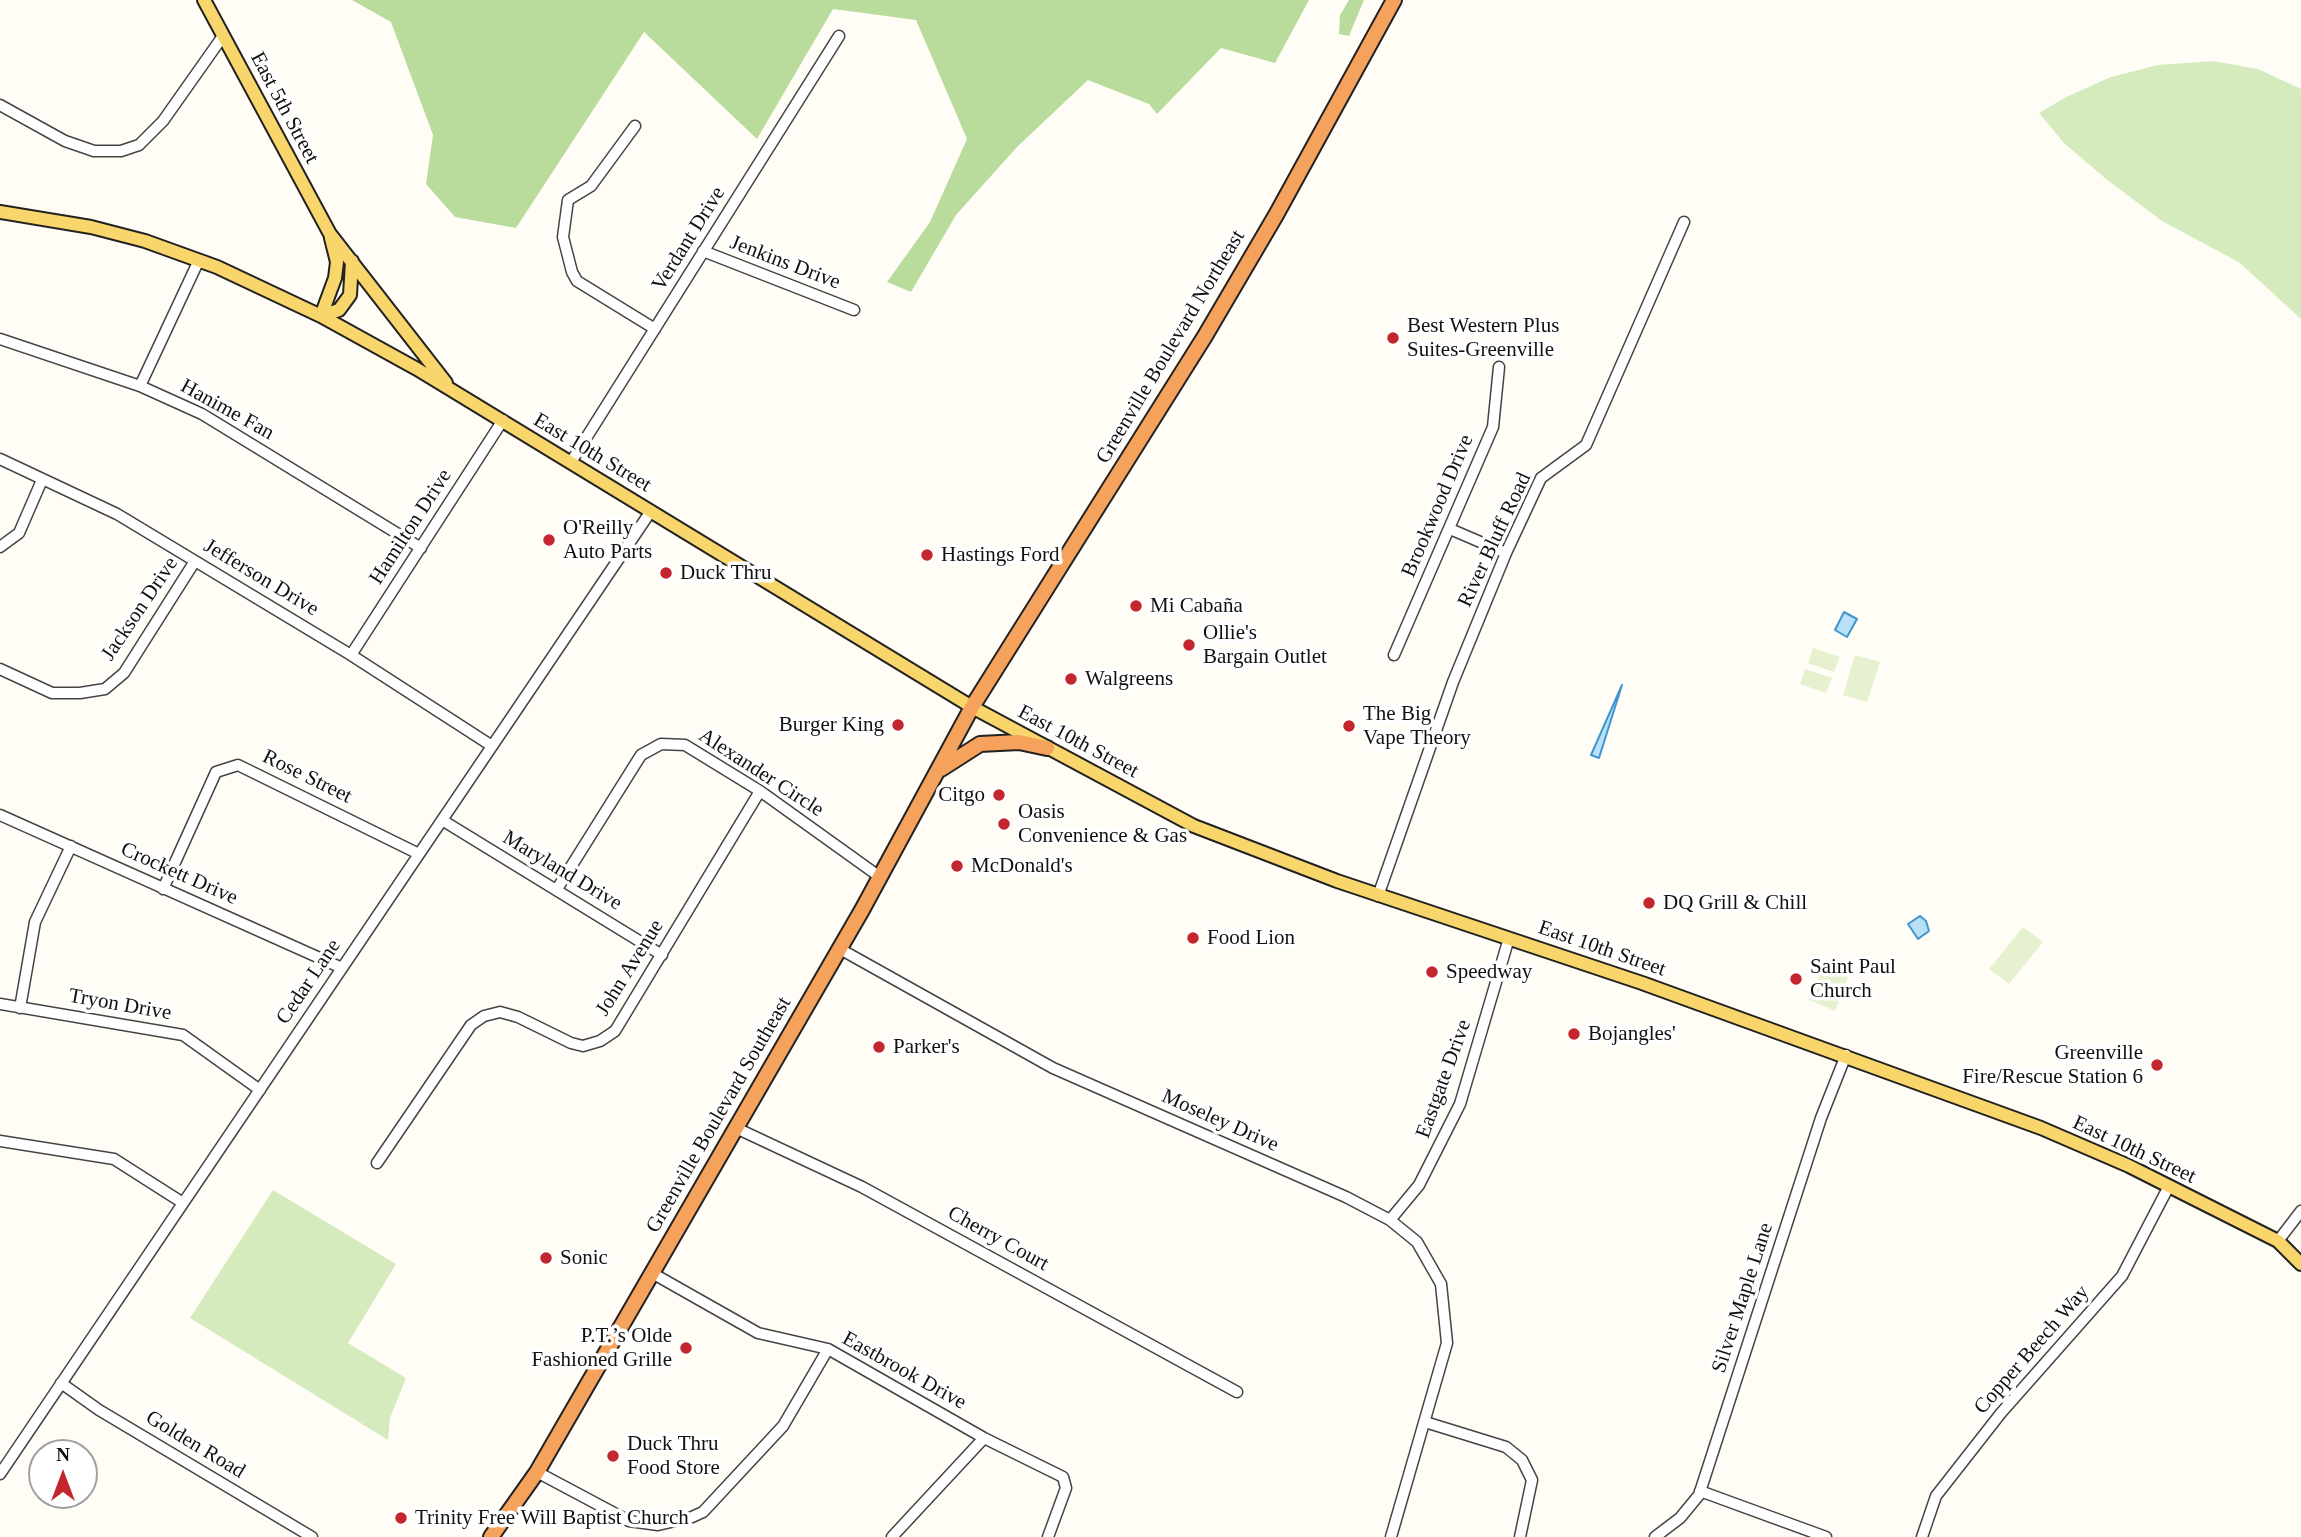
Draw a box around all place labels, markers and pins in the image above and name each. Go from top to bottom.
place label: Best Western Plus Suites-Greenville [1407,313,1559,363]
marker: Best Western Plus Suites-Greenville [1385,330,1401,346]
place label: O'Reilly Auto Parts [563,515,652,565]
marker: O'Reilly Auto Parts [541,532,557,548]
place label: Hastings Ford [941,542,1059,568]
marker: Hastings Ford [919,547,935,563]
place label: Duck Thru [680,560,772,586]
marker: Duck Thru [658,565,674,581]
place label: Mi Cabaña [1150,593,1243,619]
marker: Mi Cabaña [1128,598,1144,614]
place label: Ollie's Bargain Outlet [1203,620,1327,670]
marker: Ollie's Bargain Outlet [1181,637,1197,653]
place label: Walgreens [1085,666,1173,692]
marker: Walgreens [1063,671,1079,687]
place label: The Big Vape Theory [1363,701,1471,751]
place label: Burger King [779,712,884,738]
marker: Burger King [890,717,906,733]
marker: The Big Vape Theory [1341,718,1357,734]
place label: Citgo [938,782,985,808]
marker: Citgo [991,787,1007,803]
place label: Oasis Convenience & Gas [1018,799,1187,849]
marker: Oasis Convenience & Gas [996,816,1012,832]
place label: McDonald's [971,853,1073,879]
marker: McDonald's [949,858,965,874]
place label: DQ Grill & Chill [1663,890,1807,916]
marker: DQ Grill & Chill [1641,895,1657,911]
place label: Food Lion [1207,925,1295,951]
marker: Food Lion [1185,930,1201,946]
place label: Saint Paul Church [1810,954,1896,1004]
place label: Speedway [1446,959,1532,985]
marker: Speedway [1424,964,1440,980]
marker: Saint Paul Church [1788,971,1804,987]
place label: Bojangles' [1588,1021,1676,1047]
marker: Bojangles' [1566,1026,1582,1042]
place label: Parker's [893,1034,960,1060]
marker: Parker's [871,1039,887,1055]
place label: Greenville Fire/Rescue Station 6 [1962,1040,2143,1090]
marker: Greenville Fire/Rescue Station 6 [2149,1057,2165,1073]
place label: Sonic [560,1245,608,1271]
marker: Sonic [538,1250,554,1266]
place label: P.T.’s Olde Fashioned Grille [531,1323,672,1373]
marker: P.T.’s Olde Fashioned Grille [678,1340,694,1356]
place label: Duck Thru Food Store [627,1431,720,1481]
marker: Duck Thru Food Store [605,1448,621,1464]
place label: Trinity Free Will Baptist Church [415,1505,689,1531]
marker: Trinity Free Will Baptist Church [393,1510,409,1526]

